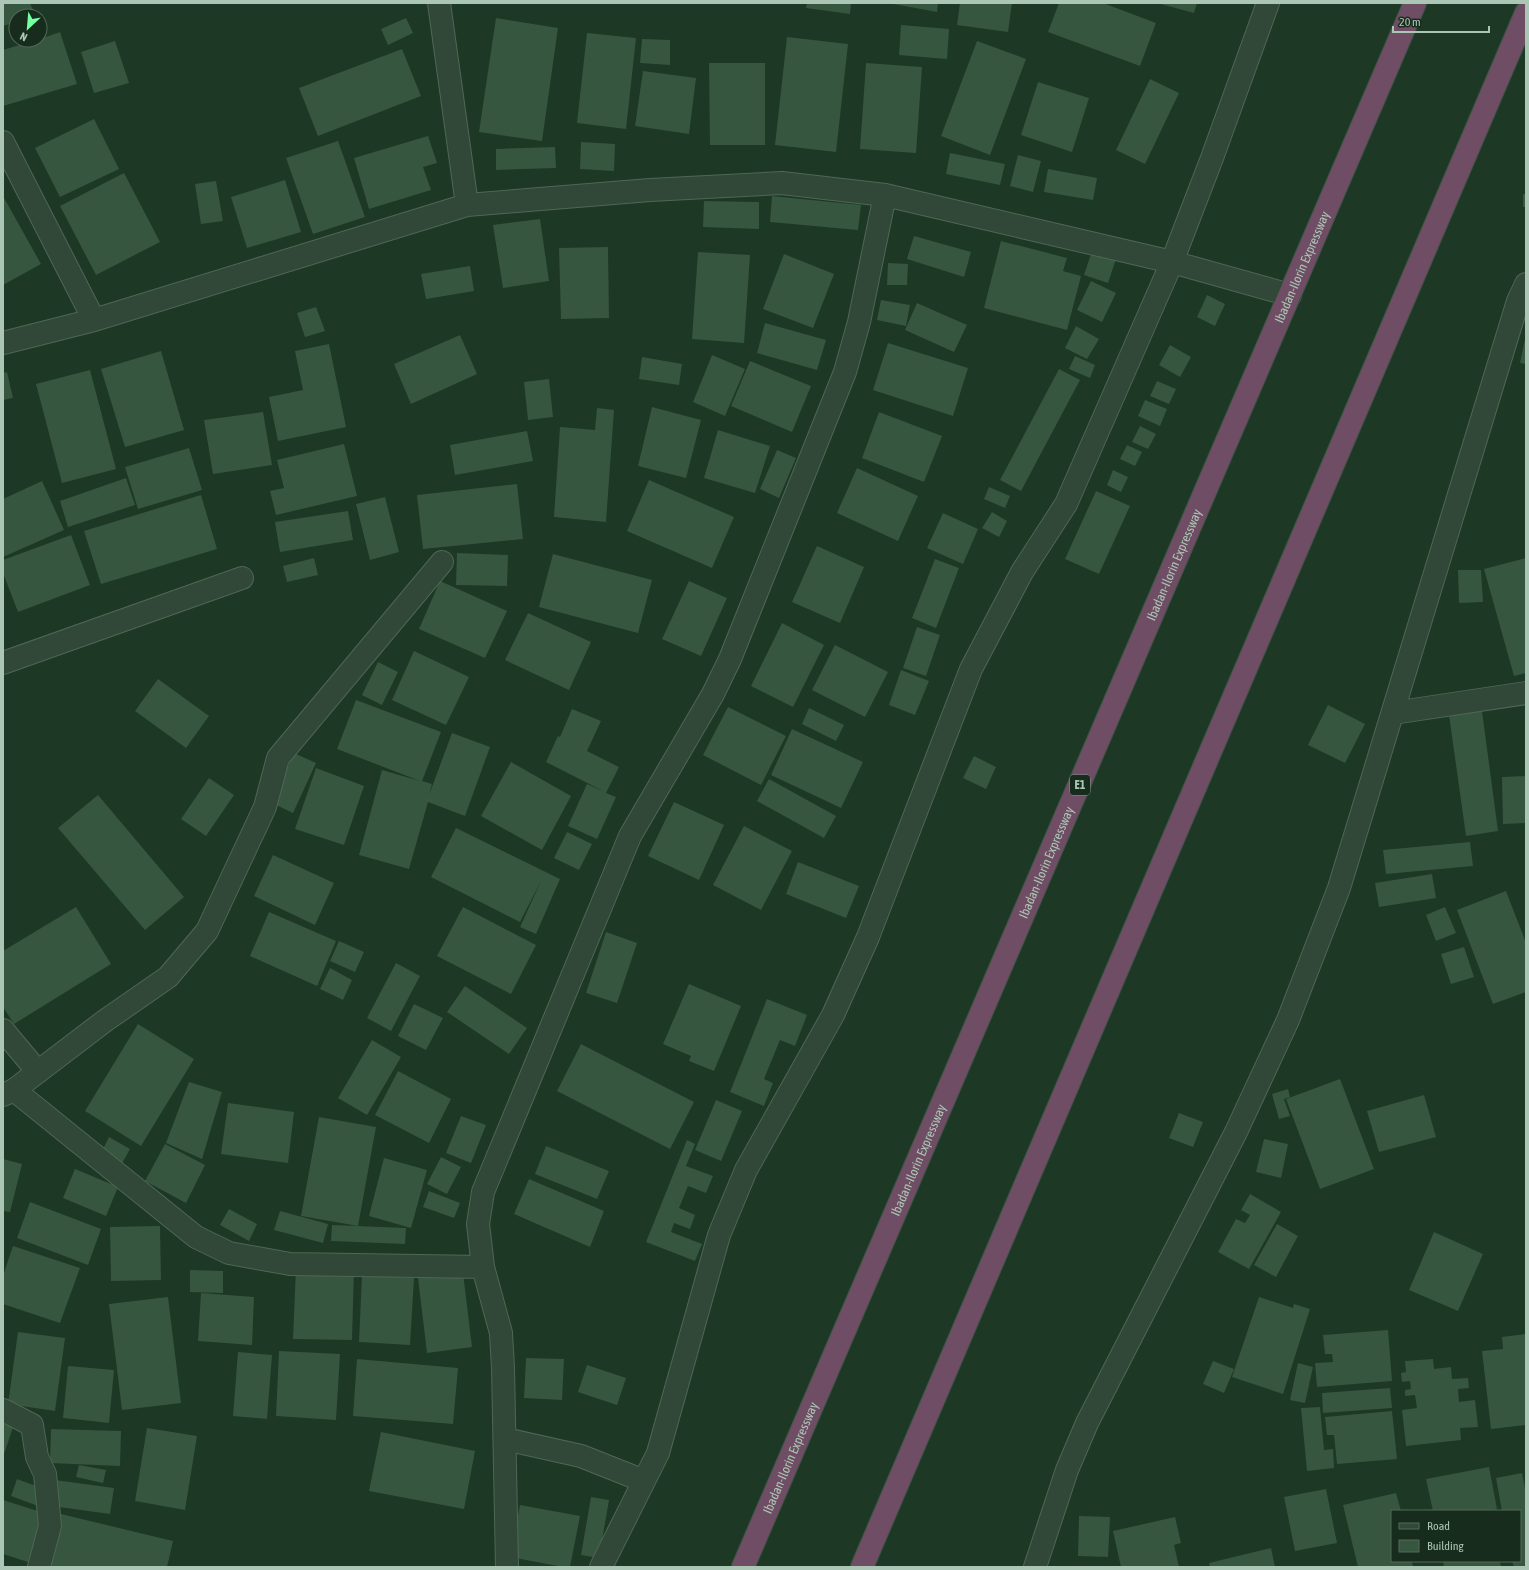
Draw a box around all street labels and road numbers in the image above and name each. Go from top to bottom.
street label: Ibadan-Ilorin Expressway [1271,208,1333,325]
street label: Ibadan-Ilorin Expressway [1144,506,1205,623]
road number: E1 [1070,775,1090,795]
street label: Ibadan-Ilorin Expressway [1016,804,1077,921]
street label: Ibadan-Ilorin Expressway [888,1101,949,1218]
street label: Ibadan-Ilorin Expressway [760,1399,821,1516]

